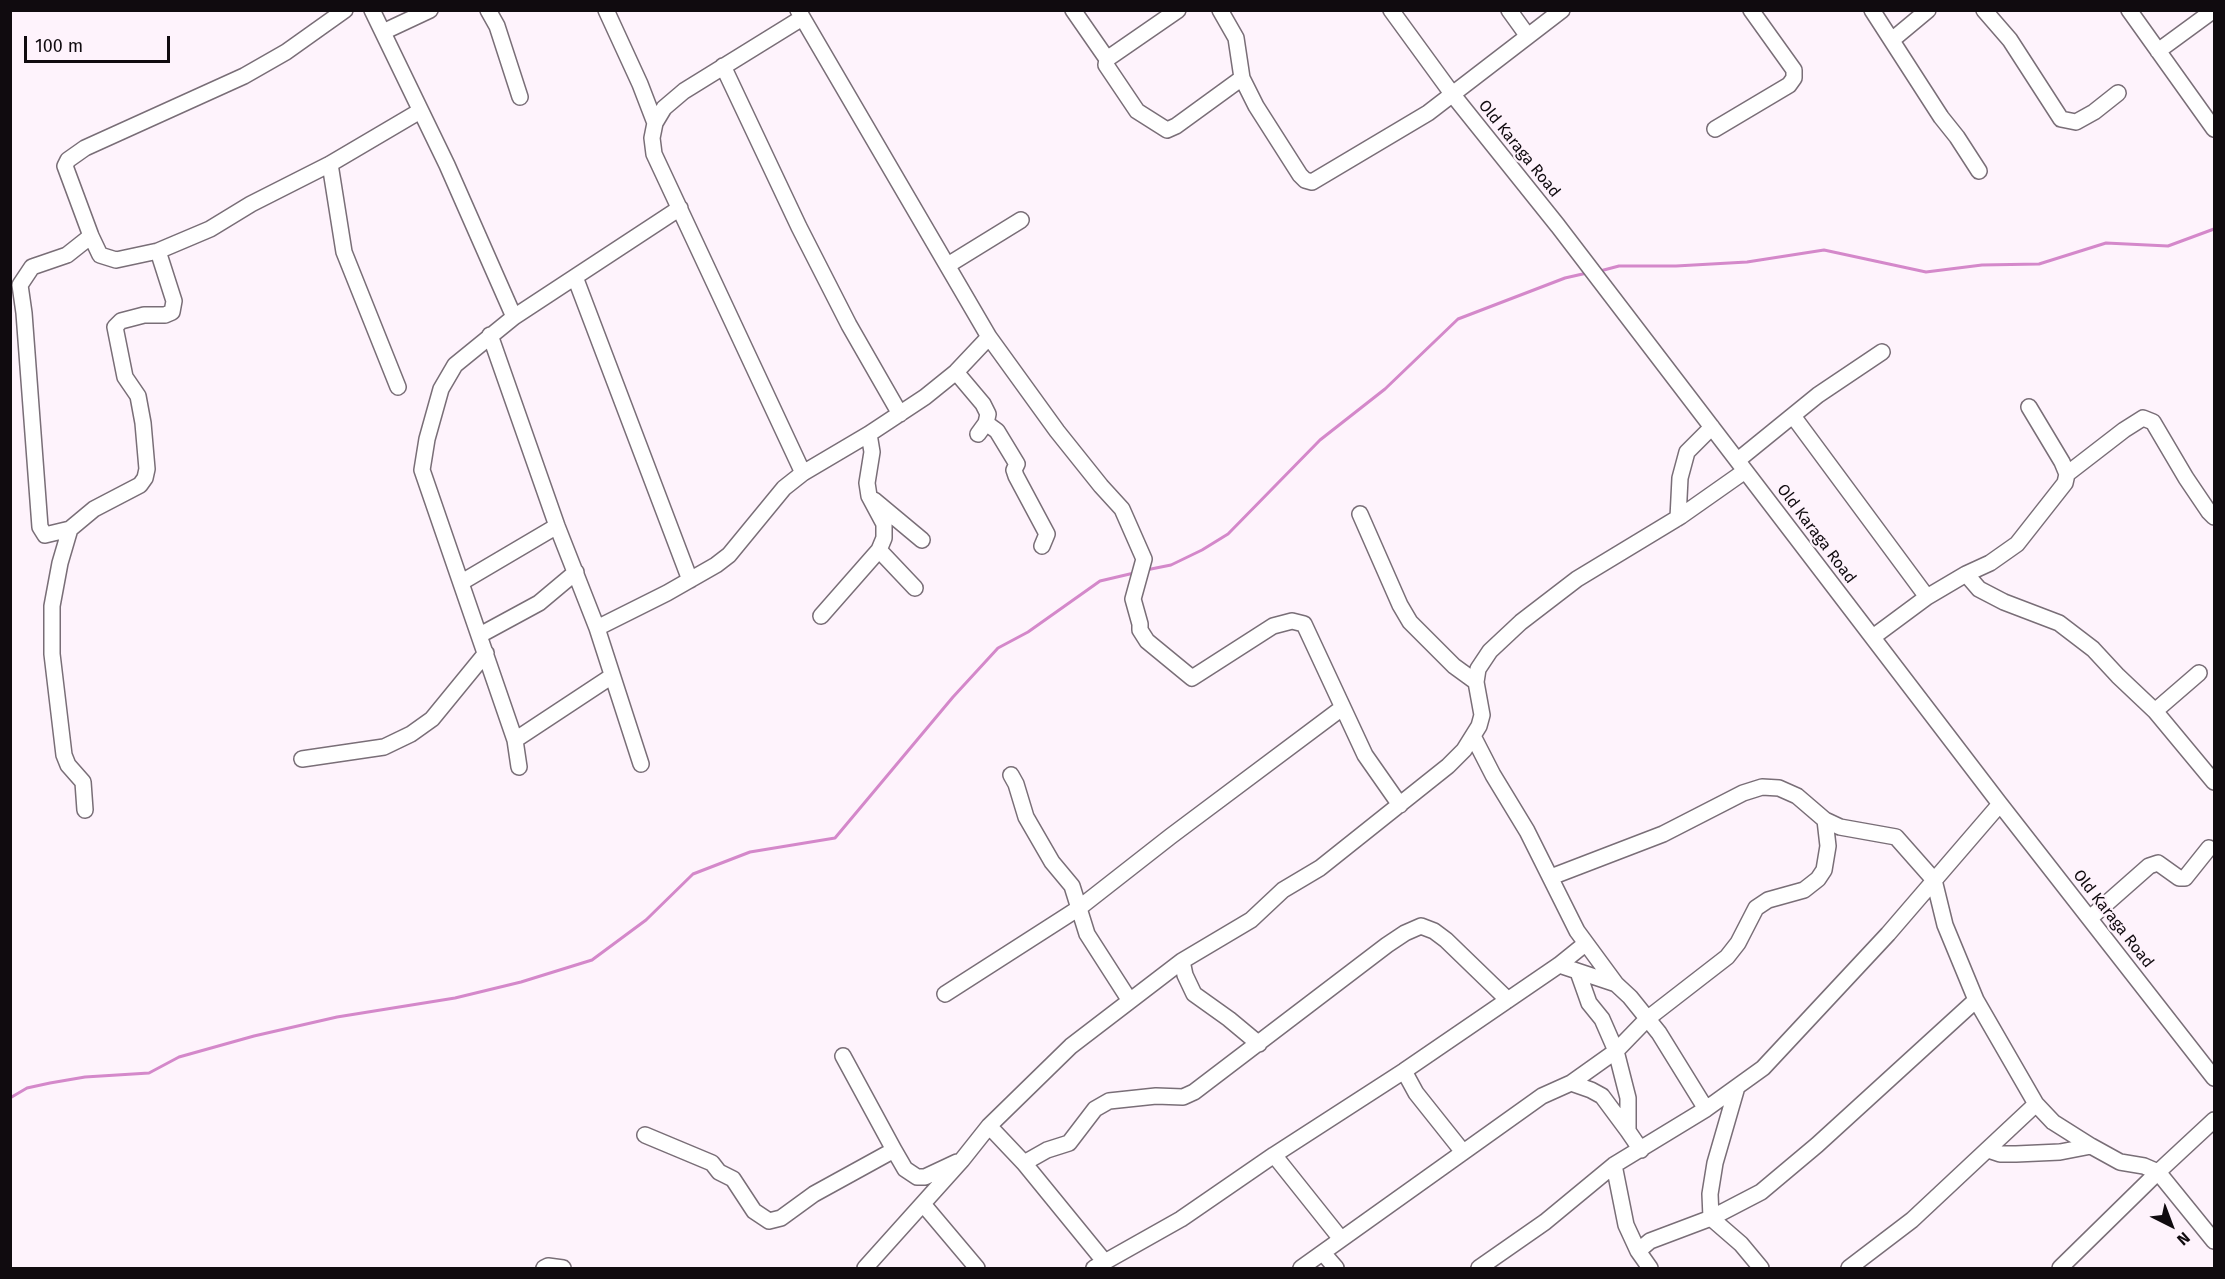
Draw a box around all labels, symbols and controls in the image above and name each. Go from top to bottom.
scale bar [27,24,172,62]
text: 100 m [35,35,83,57]
street label: Old Karaga Road [1474,97,1564,201]
street label: Old Karaga Road [1772,480,1860,588]
street label: Old Karaga Road [2069,866,2157,972]
north arrow [2141,1195,2201,1255]
text: N [2173,1228,2194,1249]

